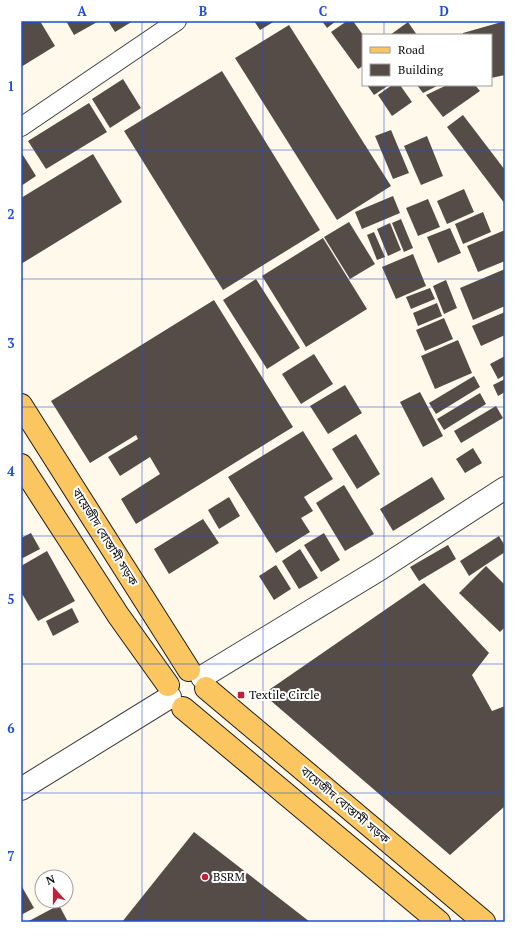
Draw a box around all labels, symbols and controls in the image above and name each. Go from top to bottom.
text: A [77,2,87,20]
text: B [199,2,207,20]
text: C [319,2,327,20]
text: D [439,2,449,20]
legend [362,34,492,86]
text: Road [398,42,425,57]
text: Building [398,62,444,77]
text: 1 [7,77,15,95]
text: 2 [7,205,15,223]
text: 3 [7,334,15,352]
text: 4 [7,462,15,480]
street label: বায়েজীদ বোস্তামী সড়ক [69,485,142,588]
text: 5 [7,590,15,608]
place label: Textile Circle [249,687,320,702]
marker: Textile Circle [236,690,246,700]
text: 6 [7,719,15,737]
street label: বায়েজীদ বোস্তামী সড়ক [297,762,393,846]
text: 7 [7,847,15,865]
north arrow [34,869,74,909]
place label: BSRM [213,869,245,884]
text: N [44,871,57,888]
marker: BSRM [200,872,210,882]

